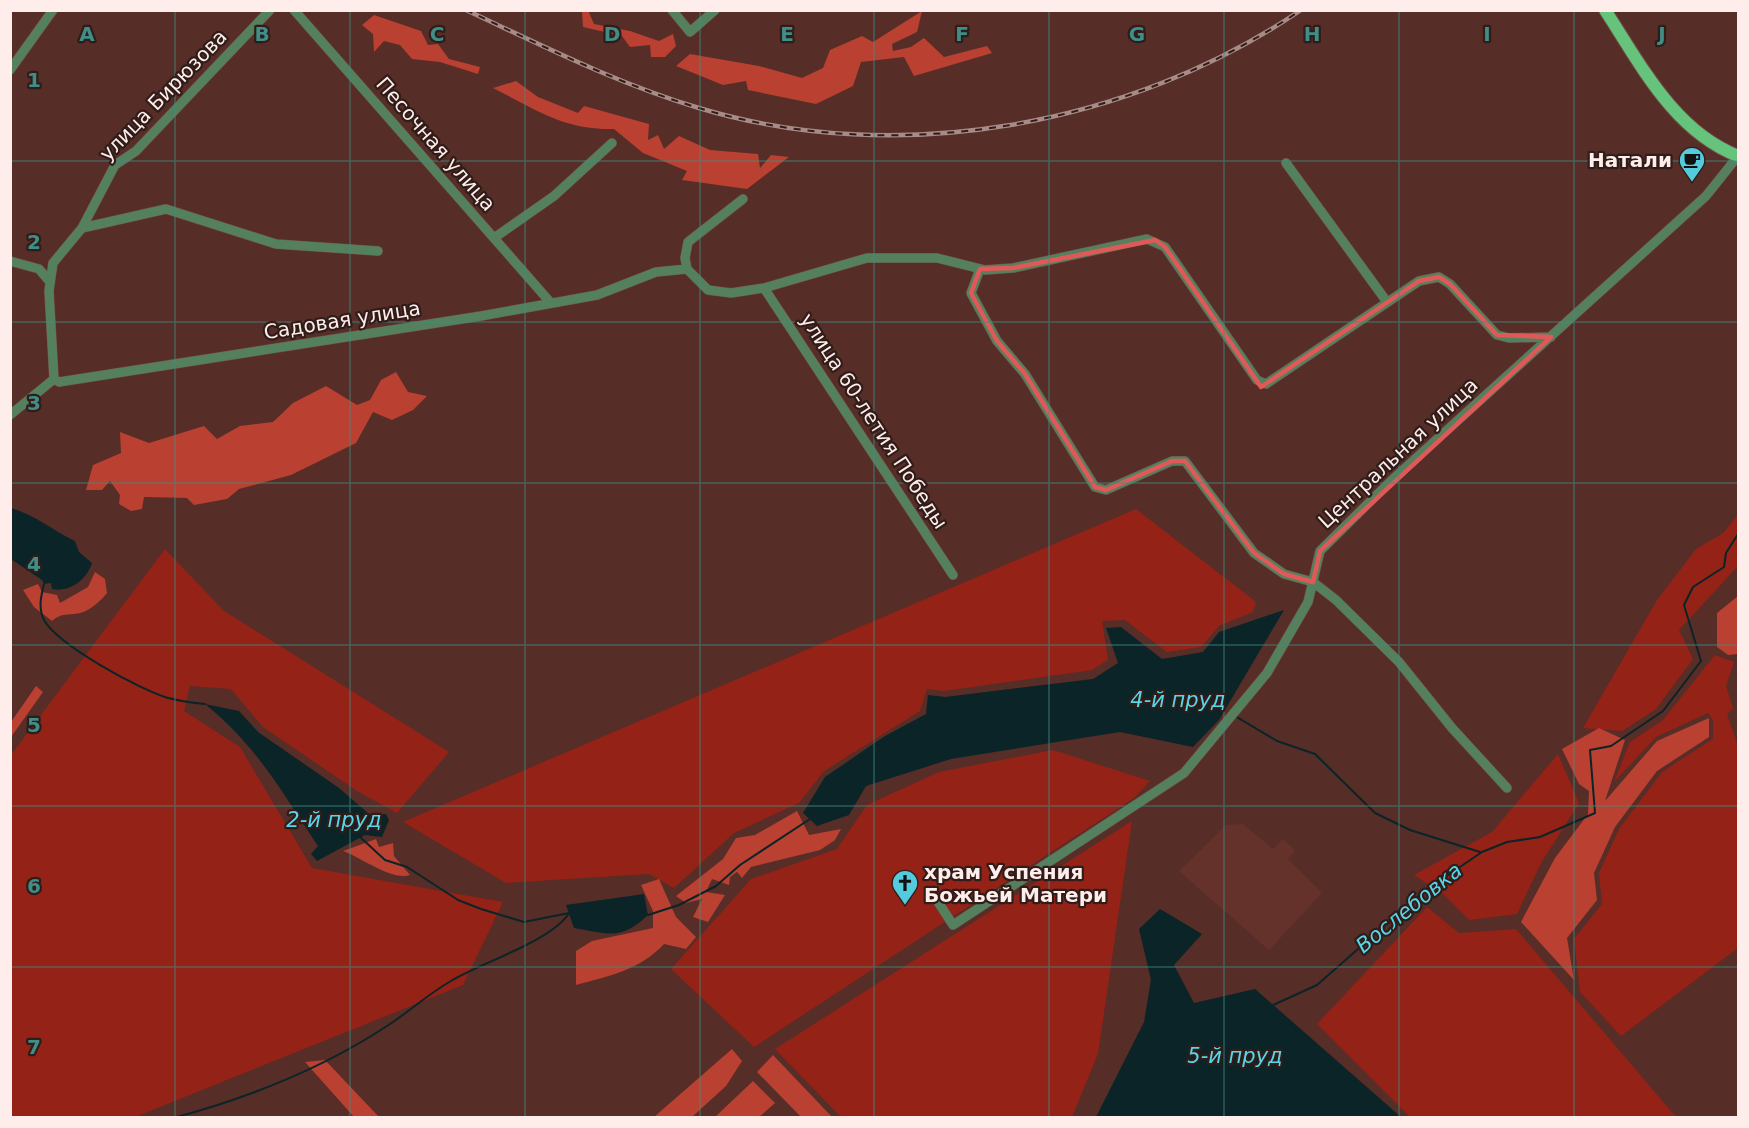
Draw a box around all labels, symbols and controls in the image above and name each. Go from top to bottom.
text: A [79,22,95,46]
text: B [254,22,270,46]
text: C [430,22,444,46]
text: D [604,22,620,46]
text: E [780,22,794,46]
text: F [955,22,969,46]
text: G [1129,22,1145,46]
text: H [1304,22,1320,46]
text: I [1483,22,1491,46]
text: J [1656,22,1666,46]
street label: улица Бирюзова [94,24,232,166]
text: 1 [27,68,41,92]
street label: Песочная улица [371,72,501,216]
cafe icon: Натали [1677,145,1707,183]
place label: Натали [1588,148,1672,172]
text: 2 [27,230,41,254]
street label: Садовая улица [262,296,422,344]
street label: улица 60-летия Победы [795,309,953,533]
street label: Центральная улица [1313,373,1483,533]
text: 3 [27,391,41,415]
text: 4 [27,552,41,576]
water label: 4-й пруд [1130,688,1226,712]
text: 5 [27,713,41,737]
water label: 2-й пруд [286,808,382,832]
water label: Вослебовка [1351,858,1467,958]
place label: храм Успения Божьей Матери [924,860,1107,907]
church icon: храм Успения Божьей Матери [890,868,920,906]
text: 6 [27,874,41,898]
text: 7 [27,1035,41,1059]
water label: 5-й пруд [1187,1044,1283,1068]

